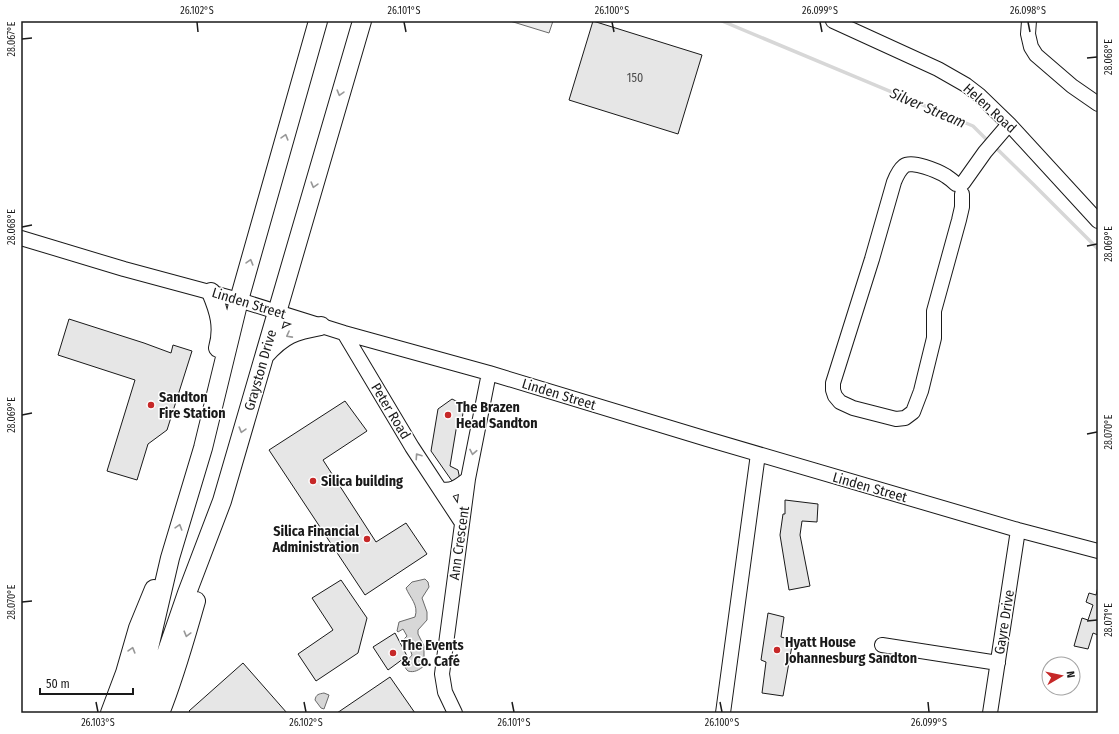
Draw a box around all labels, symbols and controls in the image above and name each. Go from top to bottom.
text: 26.102°S [180,5,214,17]
text: 26.101°S [388,5,420,17]
text: 26.100°S [595,5,629,17]
text: 26.099°S [802,5,838,17]
text: 26.098°S [1010,5,1046,17]
text: 28.067°E [6,21,18,56]
text: 28.068°E [1103,39,1115,75]
house number: 150 [627,71,643,85]
street label: Helen Road [960,80,1020,137]
water label: Silver Stream [886,84,969,132]
one-way arrow [337,90,345,96]
one-way arrow [280,134,289,141]
one-way arrow [310,182,318,188]
text: 28.068°E [6,209,18,245]
text: 28.069°E [1103,226,1115,262]
one-way arrow [245,259,254,266]
street label: Linden Street [210,284,288,323]
street label: Grayston Drive [241,328,280,413]
one-way arrow [286,330,293,338]
street label: Linden Street [520,375,598,414]
street label: Peter Road [367,380,414,442]
place label: Sandton Fire Station [159,389,226,422]
text: 28.069°E [6,397,18,433]
place label: The Brazen Head Sandton [456,399,538,432]
marker: Sandton Fire Station [146,400,156,410]
marker: The Brazen Head Sandton [443,410,453,420]
text: 28.070°E [1103,414,1115,449]
one-way arrow [238,426,247,433]
one-way arrow [470,449,478,455]
one-way arrow [415,453,423,460]
street label: Linden Street [831,469,909,506]
place label: Silica building [321,473,403,490]
marker: Silica building [308,476,318,486]
street label: Ann Crescent [446,505,473,581]
place label: Silica Financial Administration [271,523,359,556]
one-way arrow [174,524,183,531]
marker: Silica Financial Administration [362,534,372,544]
text: 28.070°E [6,584,18,619]
street label: Gayre Drive [991,588,1018,656]
text: 28.071°E [1103,603,1115,637]
one-way arrow [183,630,192,637]
place label: Hyatt House Johannesburg Sandton [784,634,917,667]
place label: The Events & Co. Café [401,637,464,670]
marker: Hyatt House Johannesburg Sandton [772,645,782,655]
one-way arrow [127,646,136,653]
marker: The Events & Co. Café [388,648,398,658]
north arrow [1041,656,1081,696]
scale bar [40,670,133,696]
text: N [1063,670,1077,679]
text: 50 m [46,677,70,691]
text: 26.103°S [81,717,115,729]
text: 26.102°S [289,717,323,729]
text: 26.101°S [498,717,530,729]
text: 26.100°S [705,717,739,729]
text: 26.099°S [911,717,947,729]

